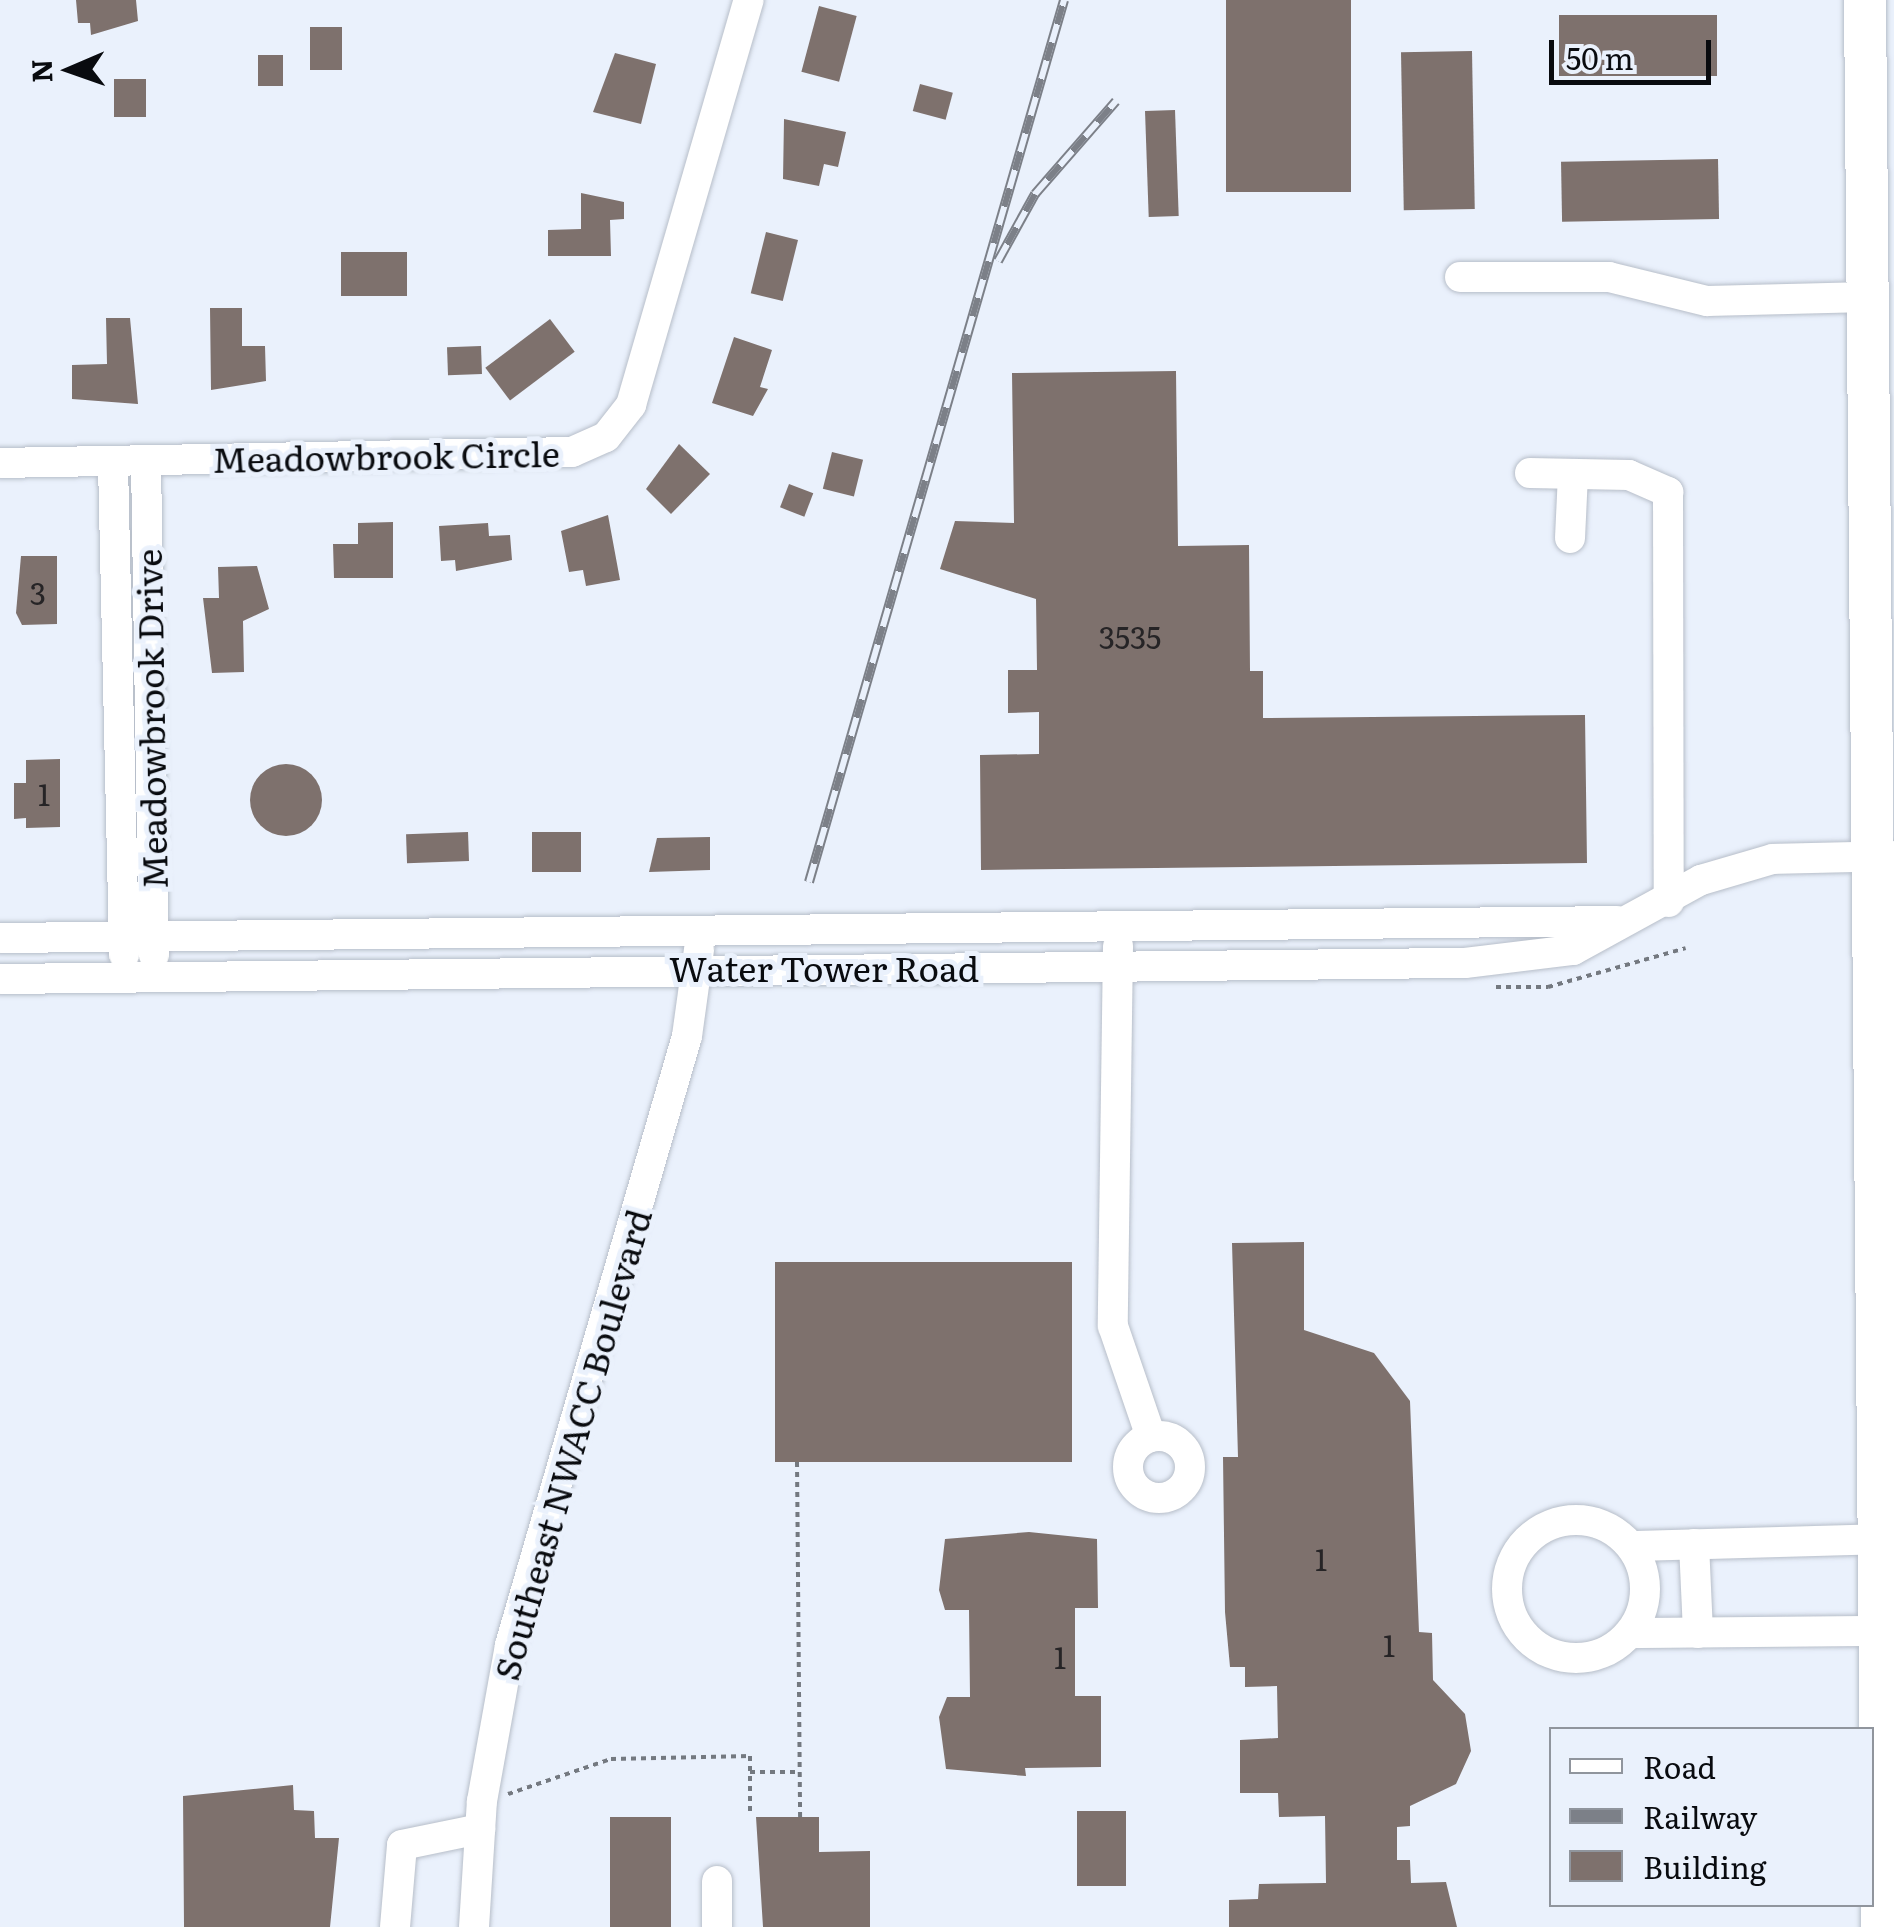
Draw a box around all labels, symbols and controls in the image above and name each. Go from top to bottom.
north arrow [20,20,120,120]
scale bar [1554,20,1716,82]
text: 50 m [1566,35,1634,79]
text: N [19,59,61,84]
street label: Meadowbrook Circle [212,431,560,479]
street label: Meadowbrook Drive [126,548,174,890]
house number: 3 [30,574,46,610]
house number: 3535 [1099,618,1161,654]
house number: 1 [38,775,50,811]
street label: Water Tower Road [669,946,979,988]
street label: Southeast NWACC Boulevard [484,1204,658,1684]
house number: 1 [1315,1540,1327,1576]
house number: 1 [1383,1626,1395,1662]
house number: 1 [1054,1638,1066,1674]
legend [1549,1727,1874,1907]
text: Road [1643,1744,1716,1788]
text: Railway [1643,1794,1757,1838]
text: Building [1643,1844,1767,1888]

